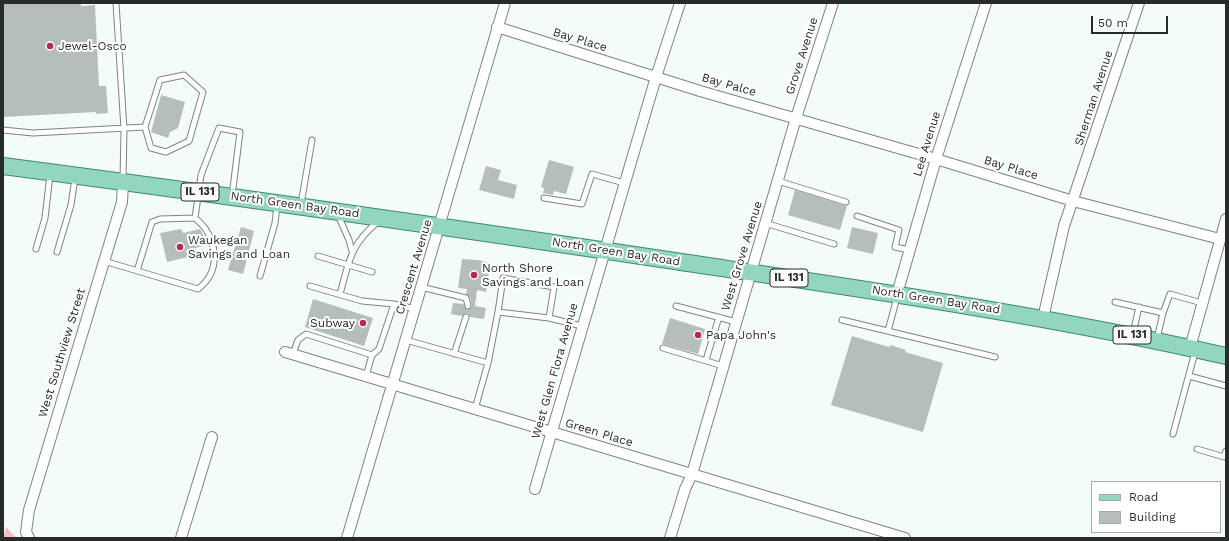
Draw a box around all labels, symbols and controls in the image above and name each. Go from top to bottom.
scale bar [1093,8,1170,34]
street label: Grove Avenue [783,16,821,96]
text: 50 m [1098,16,1128,30]
street label: Bay Place [551,25,609,55]
place label: Jewel-Osco [58,39,127,53]
marker: Jewel-Osco [45,41,55,51]
street label: Sherman Avenue [1072,49,1116,147]
street label: Bay Palce [700,70,758,100]
street label: Lee Avenue [910,110,944,178]
street label: Bay Place [982,153,1040,183]
road number: IL 131 [181,183,219,201]
street label: North Green Bay Road [230,189,360,221]
street label: West Grove Avenue [718,199,766,313]
street label: Crescent Avenue [393,218,435,316]
place label: Waukegan Savings and Loan [188,233,290,261]
street label: North Green Bay Road [551,235,681,269]
marker: Waukegan Savings and Loan [175,242,185,252]
place label: North Shore Savings and Loan [482,261,584,289]
road number: IL 131 [770,269,808,287]
marker: North Shore Savings and Loan [469,270,479,280]
street label: North Green Bay Road [871,283,1001,317]
street label: West Southview Street [35,287,89,419]
street label: West Glen Flora Avenue [529,301,581,441]
place label: Subway [310,316,355,330]
marker: Subway [358,318,368,328]
road number: IL 131 [1113,326,1151,344]
place label: Papa John's [706,328,776,342]
marker: Papa John's [693,330,703,340]
street label: Green Place [563,416,635,450]
legend [1091,481,1221,533]
text: Road [1129,490,1158,504]
text: Building [1129,510,1176,524]

